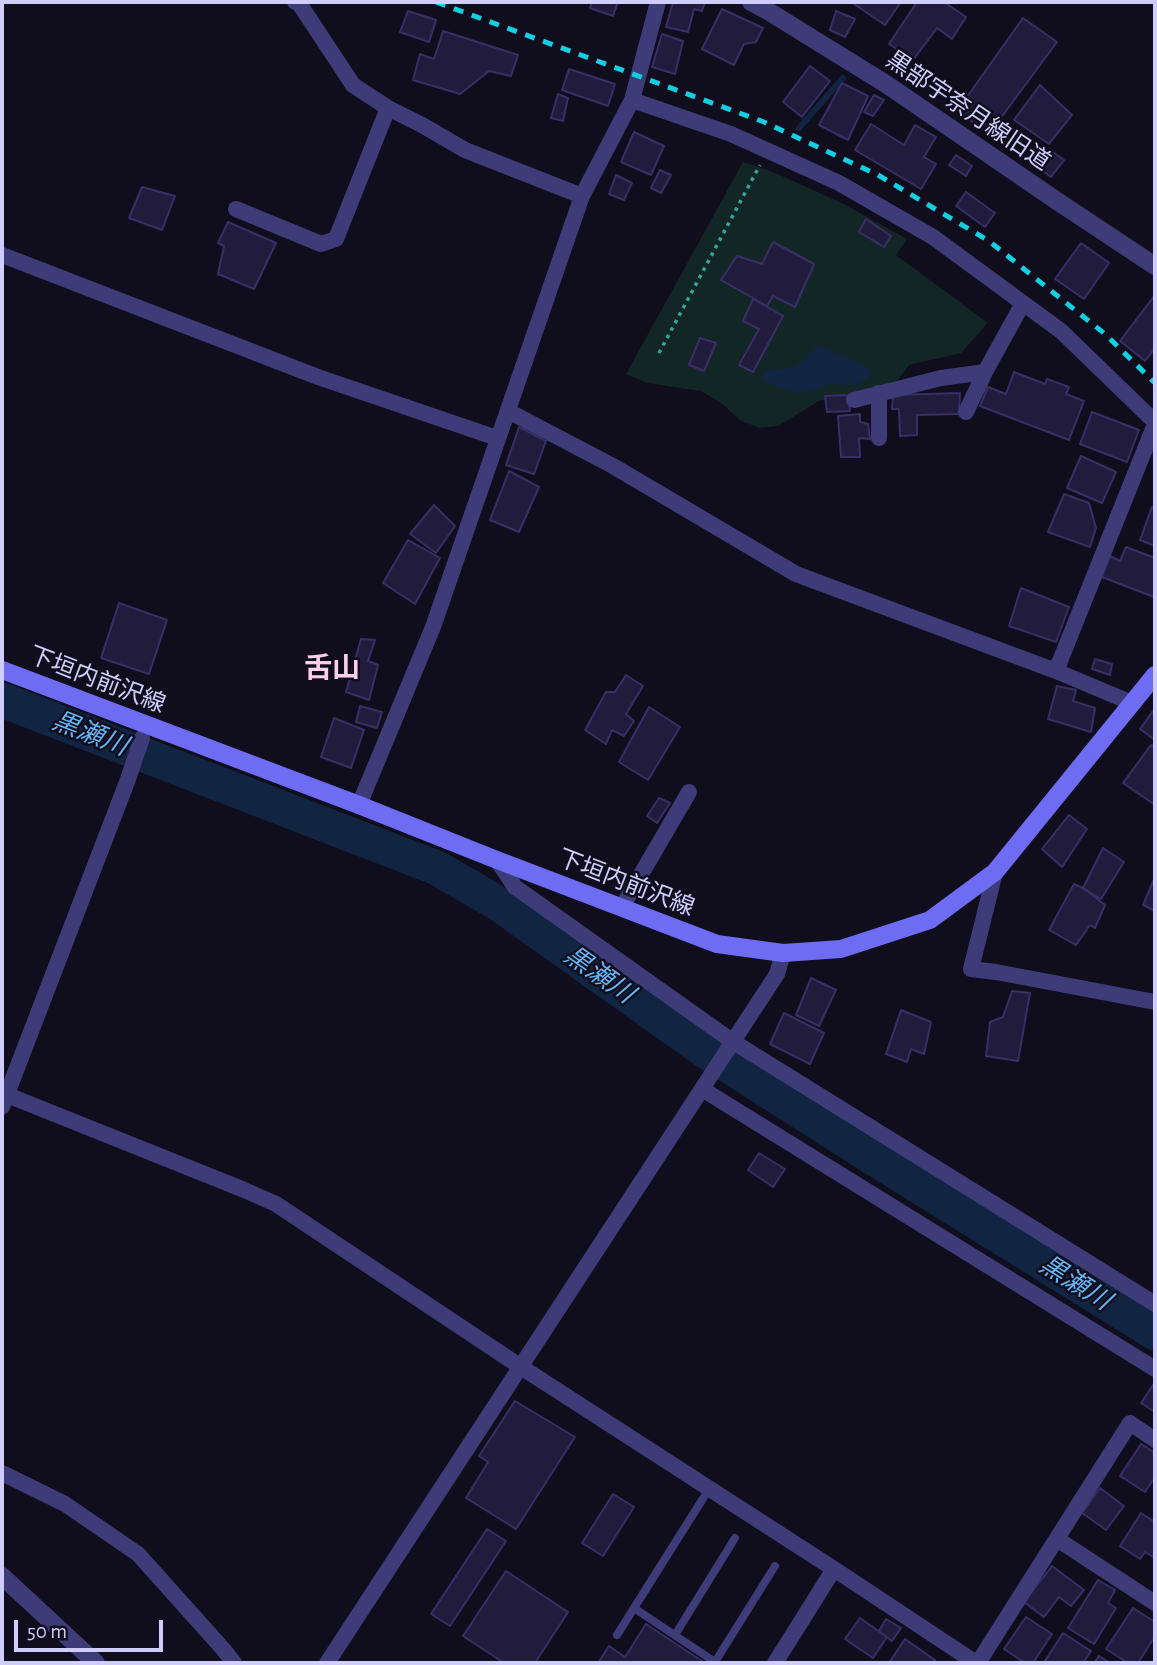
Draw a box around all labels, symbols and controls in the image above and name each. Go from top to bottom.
street label: 黒部宇奈月線旧道 [880,45,1056,177]
street label: 下垣内前沢線 [25,641,169,719]
district label: 舌山 [304,652,360,686]
water label: 黒瀬川 [48,705,132,763]
street label: 下垣内前沢線 [554,844,698,922]
water label: 黒瀬川 [558,940,640,1010]
water label: 黒瀬川 [1034,1249,1116,1317]
scale bar [18,1606,166,1650]
text: 50 m [27,1621,67,1642]

